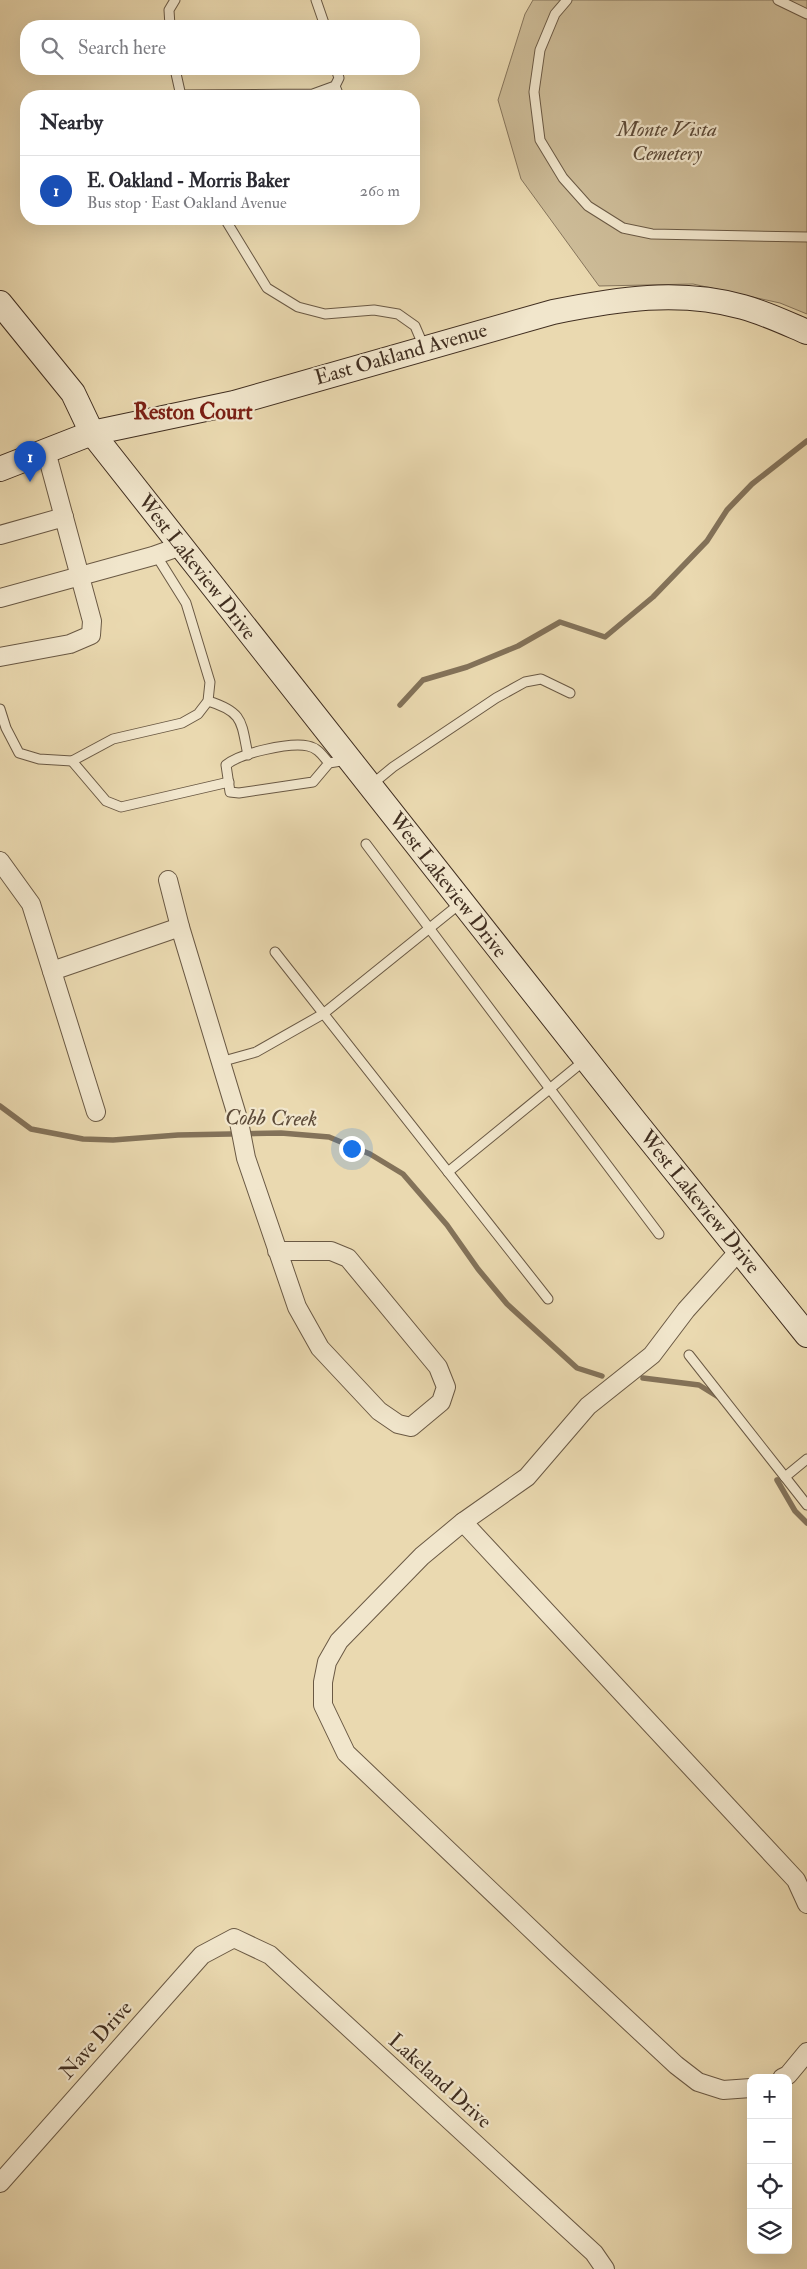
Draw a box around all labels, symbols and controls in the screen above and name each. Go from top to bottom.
search box [20,20,420,75]
icon: search [38,34,66,62]
text: Search here [78,36,166,60]
text: Nearby [40,109,103,136]
park label: Monte Vista Cemetery [615,116,717,167]
text: E. Oakland - Morris Baker [87,169,290,193]
text: 1 [53,181,59,201]
text: 260 m [360,181,400,201]
text: Bus stop · East Oakland Avenue [87,193,287,213]
street label: East Oakland Avenue [312,316,491,392]
district label: Reston Court [133,398,254,426]
pin: 1 [14,441,46,482]
street label: West Lakeview Drive [131,488,263,646]
street label: West Lakeview Drive [382,806,514,964]
water label: Cobb Creek [225,1103,317,1133]
street label: West Lakeview Drive [633,1124,767,1280]
your location [339,1136,365,1162]
street label: Nave Drive [54,1995,139,2085]
street label: Lakeland Drive [383,2027,497,2135]
map controls [747,2074,792,2254]
button: + [747,2074,792,2119]
button: − [747,2119,792,2164]
button: locate [747,2164,792,2209]
button: layers [747,2209,792,2254]

